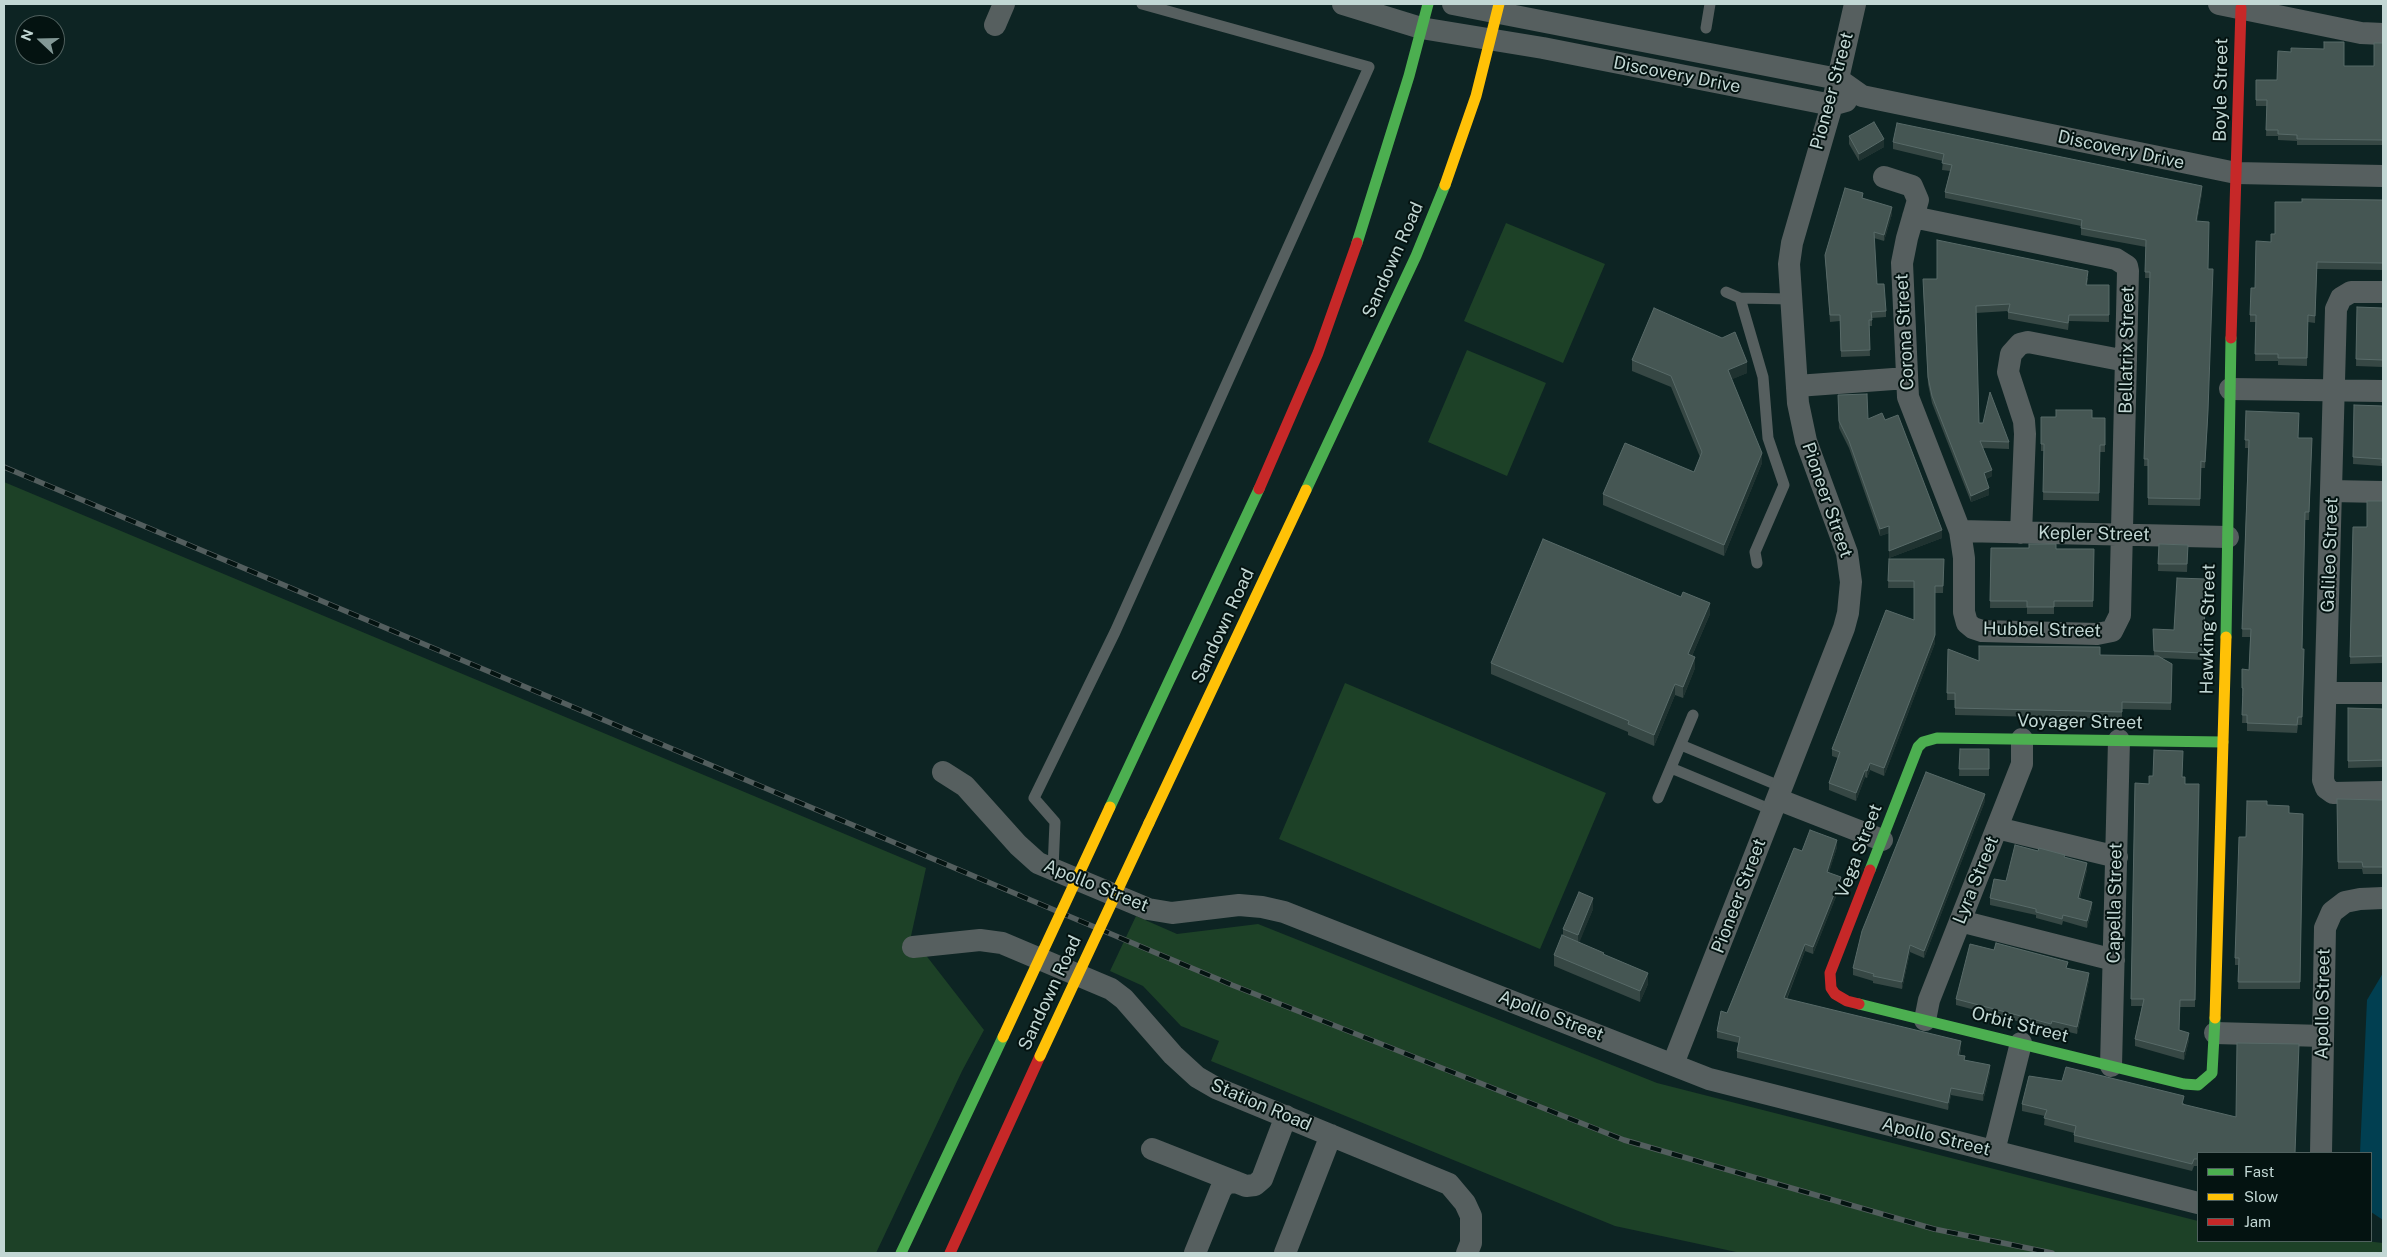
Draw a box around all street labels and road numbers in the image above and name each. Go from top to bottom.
street label: Pioneer Street [1806,30,1858,152]
street label: Boyle Street [2209,38,2233,142]
street label: Discovery Drive [1612,52,1742,98]
street label: Discovery Drive [2056,126,2186,174]
street label: Sandown Road [1358,199,1428,321]
street label: Corona Street [1891,273,1919,391]
street label: Bellatrix Street [2115,286,2139,414]
street label: Pioneer Street [1797,439,1857,561]
street label: Galileo Street [2317,497,2343,613]
street label: Kepler Street [2038,522,2150,546]
street label: Hawking Street [2196,563,2220,695]
street label: Sandown Road [1187,565,1259,687]
street label: Hubbel Street [1983,618,2101,642]
street label: Voyager Street [2017,710,2143,734]
street label: Vega Street [1831,801,1887,901]
street label: Lyra Street [1949,833,2003,927]
street label: Pioneer Street [1707,836,1771,956]
street label: Capella Street [2103,843,2127,963]
street label: Apollo Street [1040,855,1152,917]
street label: Sandown Road [1014,932,1086,1054]
street label: Apollo Street [2311,948,2335,1060]
street label: Apollo Street [1495,986,1607,1046]
street label: Orbit Street [1969,1003,2071,1047]
street label: Station Road [1207,1074,1315,1136]
street label: Apollo Street [1880,1113,1992,1161]

